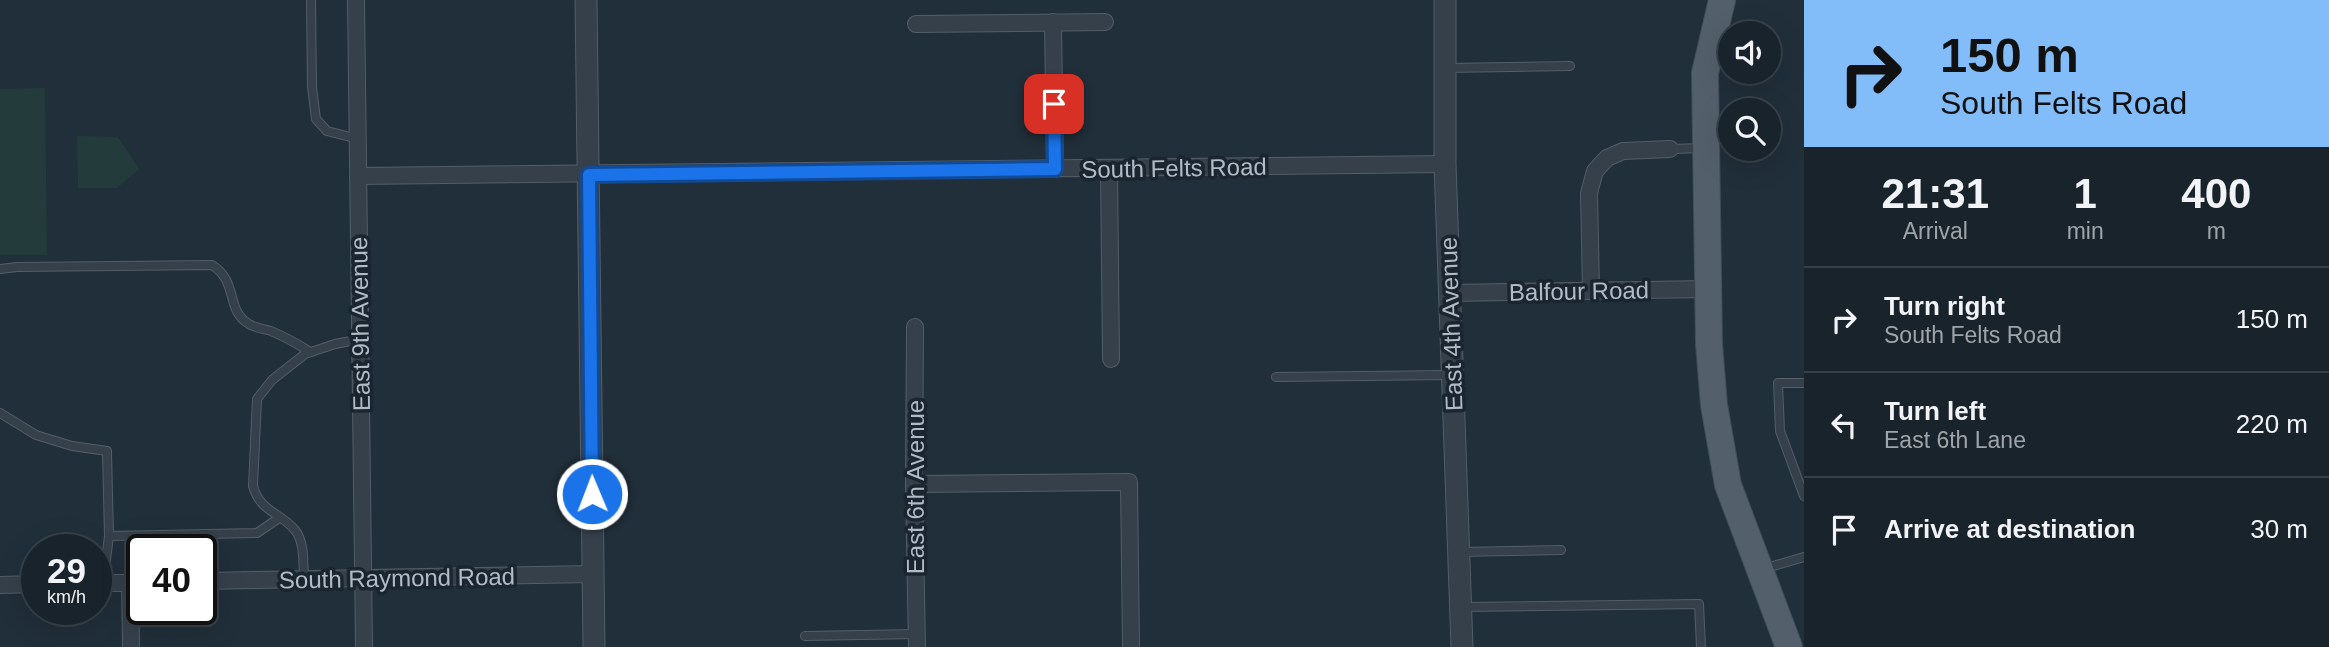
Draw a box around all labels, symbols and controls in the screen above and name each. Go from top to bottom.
map controls [1718,21,1781,161]
button: sound [1718,21,1781,84]
icon: right [1825,28,1916,119]
text: 150 m [1940,28,2079,82]
pin [1024,74,1084,134]
icon: arrive [1035,85,1073,123]
text: South Felts Road [1940,85,2187,121]
button: search [1718,98,1781,161]
street label: South Felts Road [1081,153,1267,183]
text: 21:31 [1882,170,1989,217]
text: 1 [2073,170,2097,217]
text: 400 [2181,170,2251,217]
text: Arrival [1903,218,1968,244]
text: min [2067,218,2104,244]
text: m [2207,218,2226,244]
street label: East 4th Avenue [1434,236,1468,412]
street label: East 9th Avenue [345,237,375,411]
street label: Balfour Road [1509,276,1649,306]
text: Turn right [1884,291,2005,321]
icon: right [1825,301,1863,339]
text: 150 m [2236,304,2308,334]
text: South Felts Road [1884,322,2062,348]
text: Turn left [1884,396,1986,426]
street label: East 6th Avenue [902,400,929,574]
icon: left [1825,406,1863,444]
text: 220 m [2236,409,2308,439]
text: East 6th Lane [1884,427,2026,453]
position arrow [555,457,629,531]
icon: arrive [1825,511,1863,549]
text: Arrive at destination [1884,514,2135,544]
text: 30 m [2250,514,2308,544]
speed limit sign: 40 [126,534,217,625]
text: 29 [47,551,86,590]
street label: South Raymond Road [279,562,515,594]
text: km/h [47,587,86,607]

